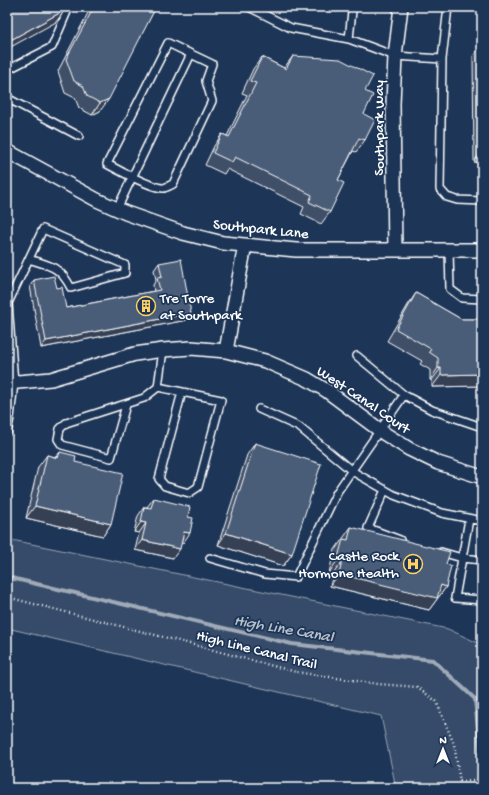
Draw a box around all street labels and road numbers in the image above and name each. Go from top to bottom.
street label: Southpark Way [371,80,389,176]
street label: Southpark Lane [212,216,310,244]
street label: West Canal Court [313,363,415,440]
street label: High Line Canal Trail [194,627,319,675]

